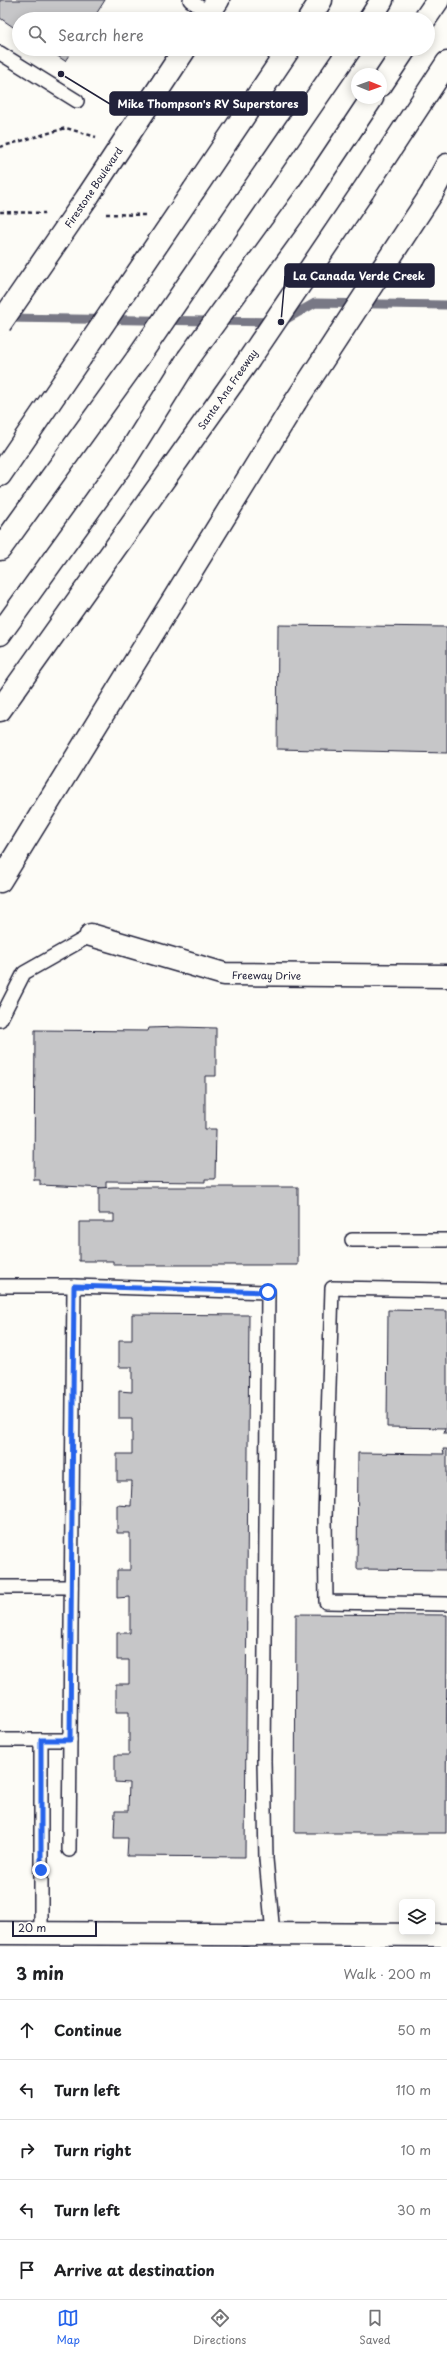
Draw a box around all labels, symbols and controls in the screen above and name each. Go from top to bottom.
search box [12,12,435,56]
icon: search [26,23,48,45]
text: Search here [58,23,144,46]
north arrow [351,68,387,104]
callout: Mike Thompson's RV Superstores [110,92,307,115]
text: Mike Thompson's RV Superstores [118,95,299,112]
street label: Firestone Boulevard [60,144,126,230]
callout: La Canada Verde Creek [285,264,434,287]
text: La Canada Verde Creek [293,267,426,284]
street label: Santa Ana Freeway [194,346,261,433]
street label: Freeway Drive [232,967,301,982]
route start [259,1283,277,1301]
route end [32,1861,50,1879]
map controls [399,1899,435,1935]
button: layers [399,1899,435,1935]
scale bar [12,1919,97,1938]
text: 20 m [18,1919,46,1936]
text: 3 min [16,1960,64,1986]
text: Walk · 200 m [343,1964,431,1983]
text: Continue [54,2018,122,2041]
icon: ahead [16,2019,38,2041]
text: 50 m [397,2020,431,2039]
text: Turn left [54,2078,120,2101]
icon: left [16,2079,38,2101]
text: 110 m [396,2080,431,2099]
text: Turn right [54,2138,131,2161]
icon: right [16,2139,38,2161]
text: 10 m [401,2140,431,2159]
text: Turn left [54,2198,120,2221]
icon: left [16,2199,38,2221]
text: 30 m [397,2200,431,2219]
text: Arrive at destination [54,2258,215,2281]
icon: arrive [16,2259,38,2281]
tab: Map [56,2307,80,2348]
tab: Directions [193,2307,246,2348]
tab: Saved [359,2307,391,2348]

